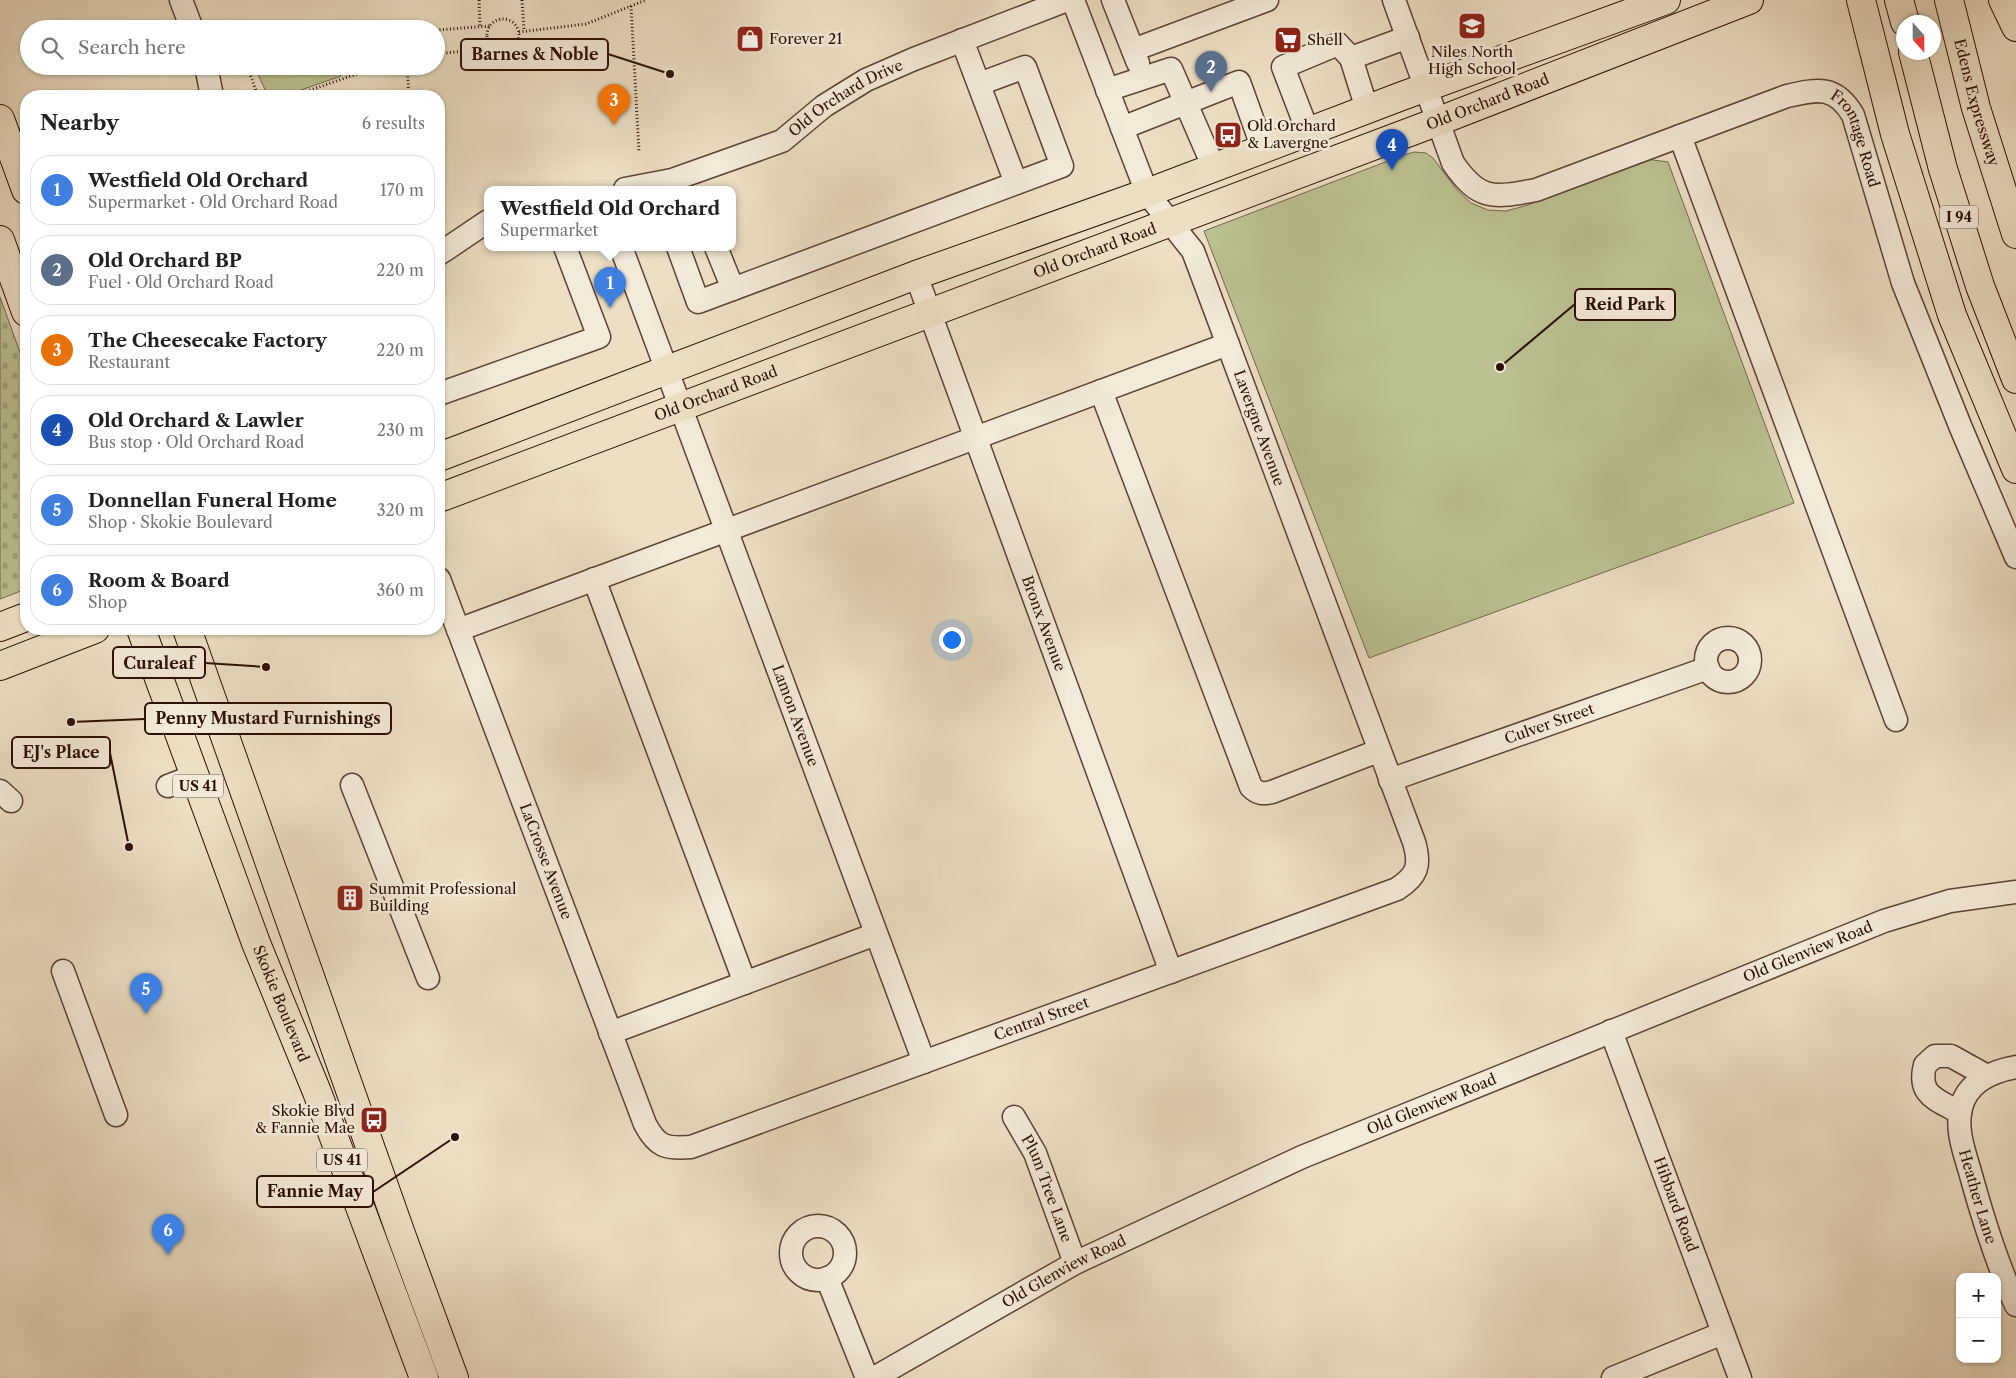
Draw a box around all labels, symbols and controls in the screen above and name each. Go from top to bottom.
school or university icon: Niles North High School [1457,11,1487,41]
north arrow [1896,15,1941,60]
search box [20,20,445,75]
shop icon: Forever 21 [735,24,765,54]
supermarket icon: Shell [1273,25,1303,55]
place label: Forever 21 [769,29,843,48]
place label: Shell [1307,30,1343,49]
icon: search [38,34,66,62]
text: Search here [78,36,186,59]
street label: Edens Expressway [1950,37,2004,169]
callout: Barnes & Noble [461,39,608,70]
place label: Niles North High School [1428,42,1516,78]
text: Barnes & Noble [471,44,599,64]
pin: 2 [1195,51,1227,92]
street label: Old Orchard Drive [784,55,906,141]
street label: Old Orchard Road [1424,69,1552,134]
pin: 3 [598,84,630,125]
street label: Frontage Road [1827,85,1884,189]
text: Nearby [40,110,119,135]
text: 6 results [362,113,425,133]
place label: Old Orchard & Lavergne [1247,116,1336,152]
bus stop icon: Old Orchard & Lavergne [1213,120,1243,150]
pin: 4 [1376,129,1408,170]
text: Westfield Old Orchard [88,169,308,192]
text: 1 [53,180,61,200]
text: 170 m [380,180,424,200]
popup [484,186,736,251]
text: Supermarket · Old Orchard Road [88,192,338,212]
text: Westfield Old Orchard [500,197,720,220]
road number: I 94 [1940,206,1978,228]
street label: Old Orchard Road [1031,218,1159,282]
text: Supermarket [500,220,598,240]
text: Old Orchard BP [88,249,242,272]
text: 2 [52,260,62,280]
text: 220 m [376,260,424,280]
pin: 1 [594,267,626,308]
text: Fuel · Old Orchard Road [88,272,274,292]
callout: Reid Park [1575,289,1675,320]
text: Reid Park [1585,294,1666,314]
text: The Cheesecake Factory [88,329,327,352]
text: 3 [52,340,62,360]
text: 220 m [376,340,424,360]
text: Restaurant [88,352,170,372]
street label: Old Orchard Road [652,361,780,425]
street label: Lavergne Avenue [1230,367,1289,488]
text: Old Orchard & Lawler [88,409,304,432]
text: 4 [52,420,62,440]
text: 230 m [377,420,424,440]
text: Bus stop · Old Orchard Road [88,432,304,452]
text: Donnellan Funeral Home [88,489,337,512]
text: 5 [53,500,61,520]
text: 320 m [377,500,424,520]
text: Shop · Skokie Boulevard [88,512,273,532]
text: Room & Board [88,569,230,592]
street label: Bronx Avenue [1018,573,1070,674]
text: 6 [52,580,62,600]
text: 360 m [377,580,424,600]
text: Shop [88,592,127,612]
your location [939,627,965,653]
callout: Curaleaf [113,647,205,678]
text: Curaleaf [123,653,197,673]
street label: Lamon Avenue [768,662,823,769]
street label: Culver Street [1502,699,1597,748]
callout: Penny Mustard Furnishings [145,703,391,734]
text: Penny Mustard Furnishings [155,708,381,728]
callout: EJ's Place [12,737,110,768]
text: EJ's Place [22,742,100,762]
road number: US 41 [173,774,223,798]
street label: LaCrosse Avenue [516,801,577,922]
place label: Summit Professional Building [369,879,517,915]
building icon: Summit Professional Building [335,883,365,913]
street label: Old Glenview Road [1740,917,1875,986]
street label: Skokie Boulevard [249,942,314,1065]
pin: 5 [130,973,162,1014]
street label: Central Street [991,992,1092,1045]
street label: Old Glenview Road [1364,1069,1499,1139]
place label: Skokie Blvd & Fannie Mae [255,1101,355,1137]
bus stop icon: Skokie Blvd & Fannie Mae [359,1105,389,1135]
street label: Plum Tree Lane [1017,1131,1077,1245]
street label: Heather Lane [1955,1147,2001,1246]
road number: US 41 [317,1148,367,1172]
street label: Hibbard Road [1650,1154,1702,1254]
callout: Fannie May [257,1176,373,1207]
text: Fannie May [267,1181,364,1201]
pin: 6 [152,1214,184,1255]
street label: Old Glenview Road [998,1231,1129,1312]
map controls [1956,1273,2001,1363]
button: + [1956,1273,2001,1318]
button: − [1956,1318,2001,1363]

